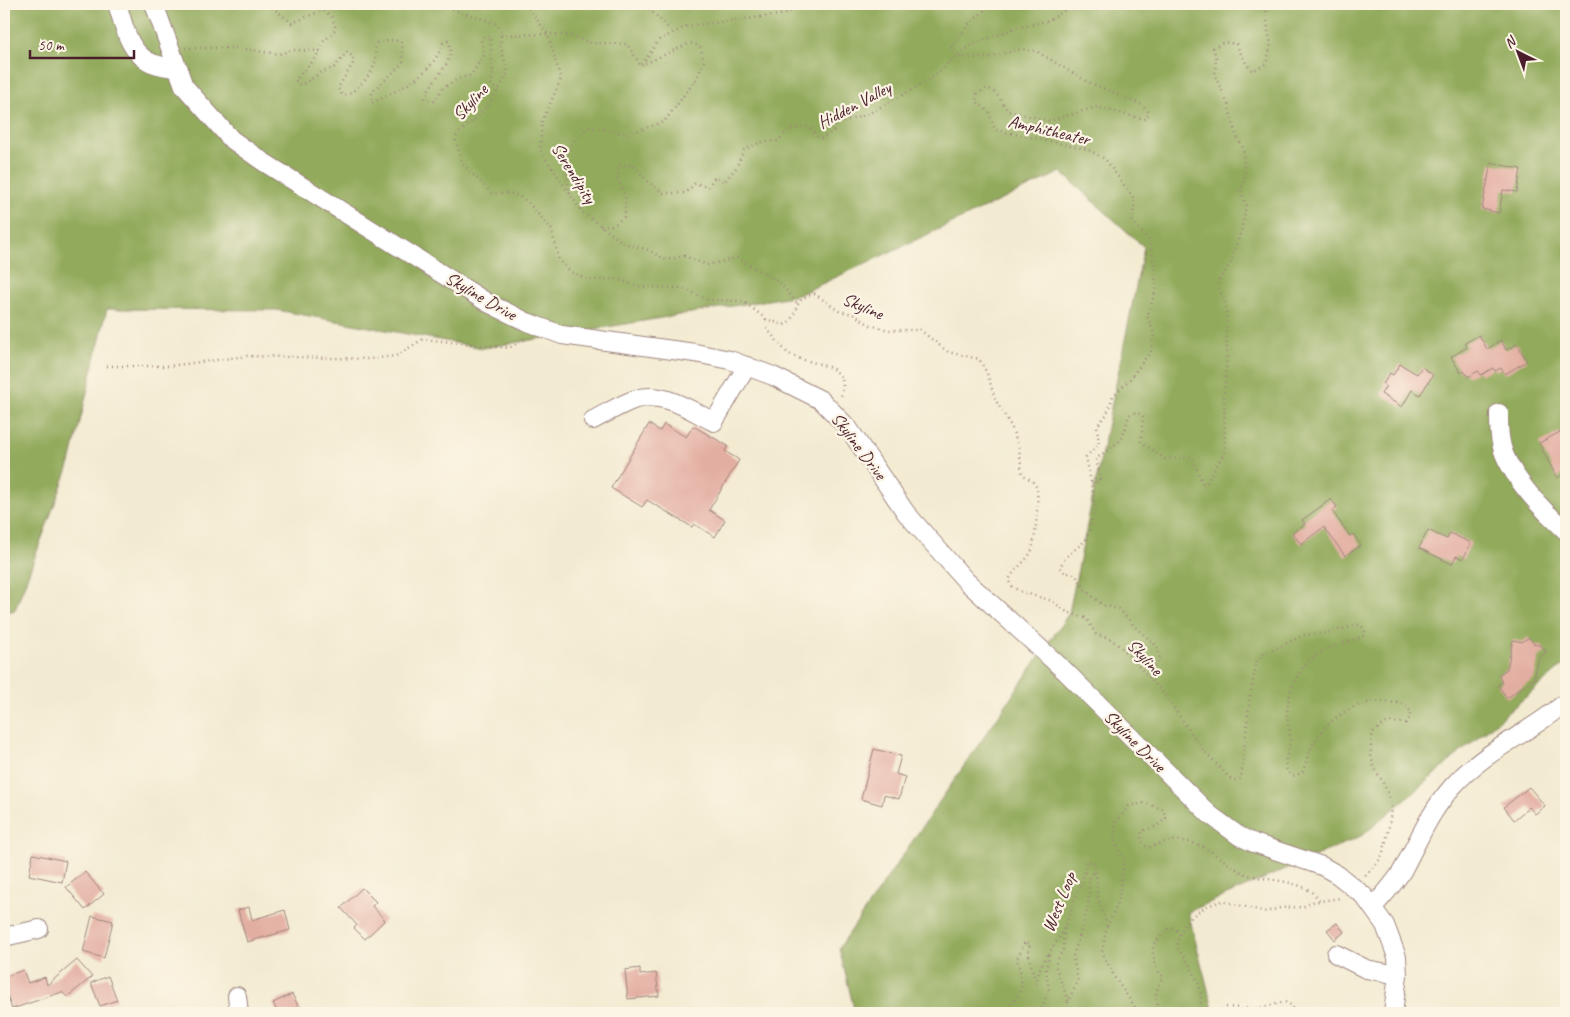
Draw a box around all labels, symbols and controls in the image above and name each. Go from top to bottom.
scale bar [30,28,134,60]
north arrow [1492,28,1542,78]
text: N [1501,32,1520,52]
text: 50 m [38,36,65,55]
street label: Hidden Valley [814,76,896,133]
street label: Skyline [448,78,493,125]
street label: Amphitheater [1006,110,1094,151]
street label: Serendipity [547,139,602,209]
street label: Skyline Drive [442,267,521,326]
street label: Skyline [839,288,888,325]
street label: Skyline Drive [827,408,892,485]
street label: Skyline [1123,634,1168,681]
street label: Skyline Drive [1099,705,1171,777]
street label: West Loop [1037,868,1081,935]

